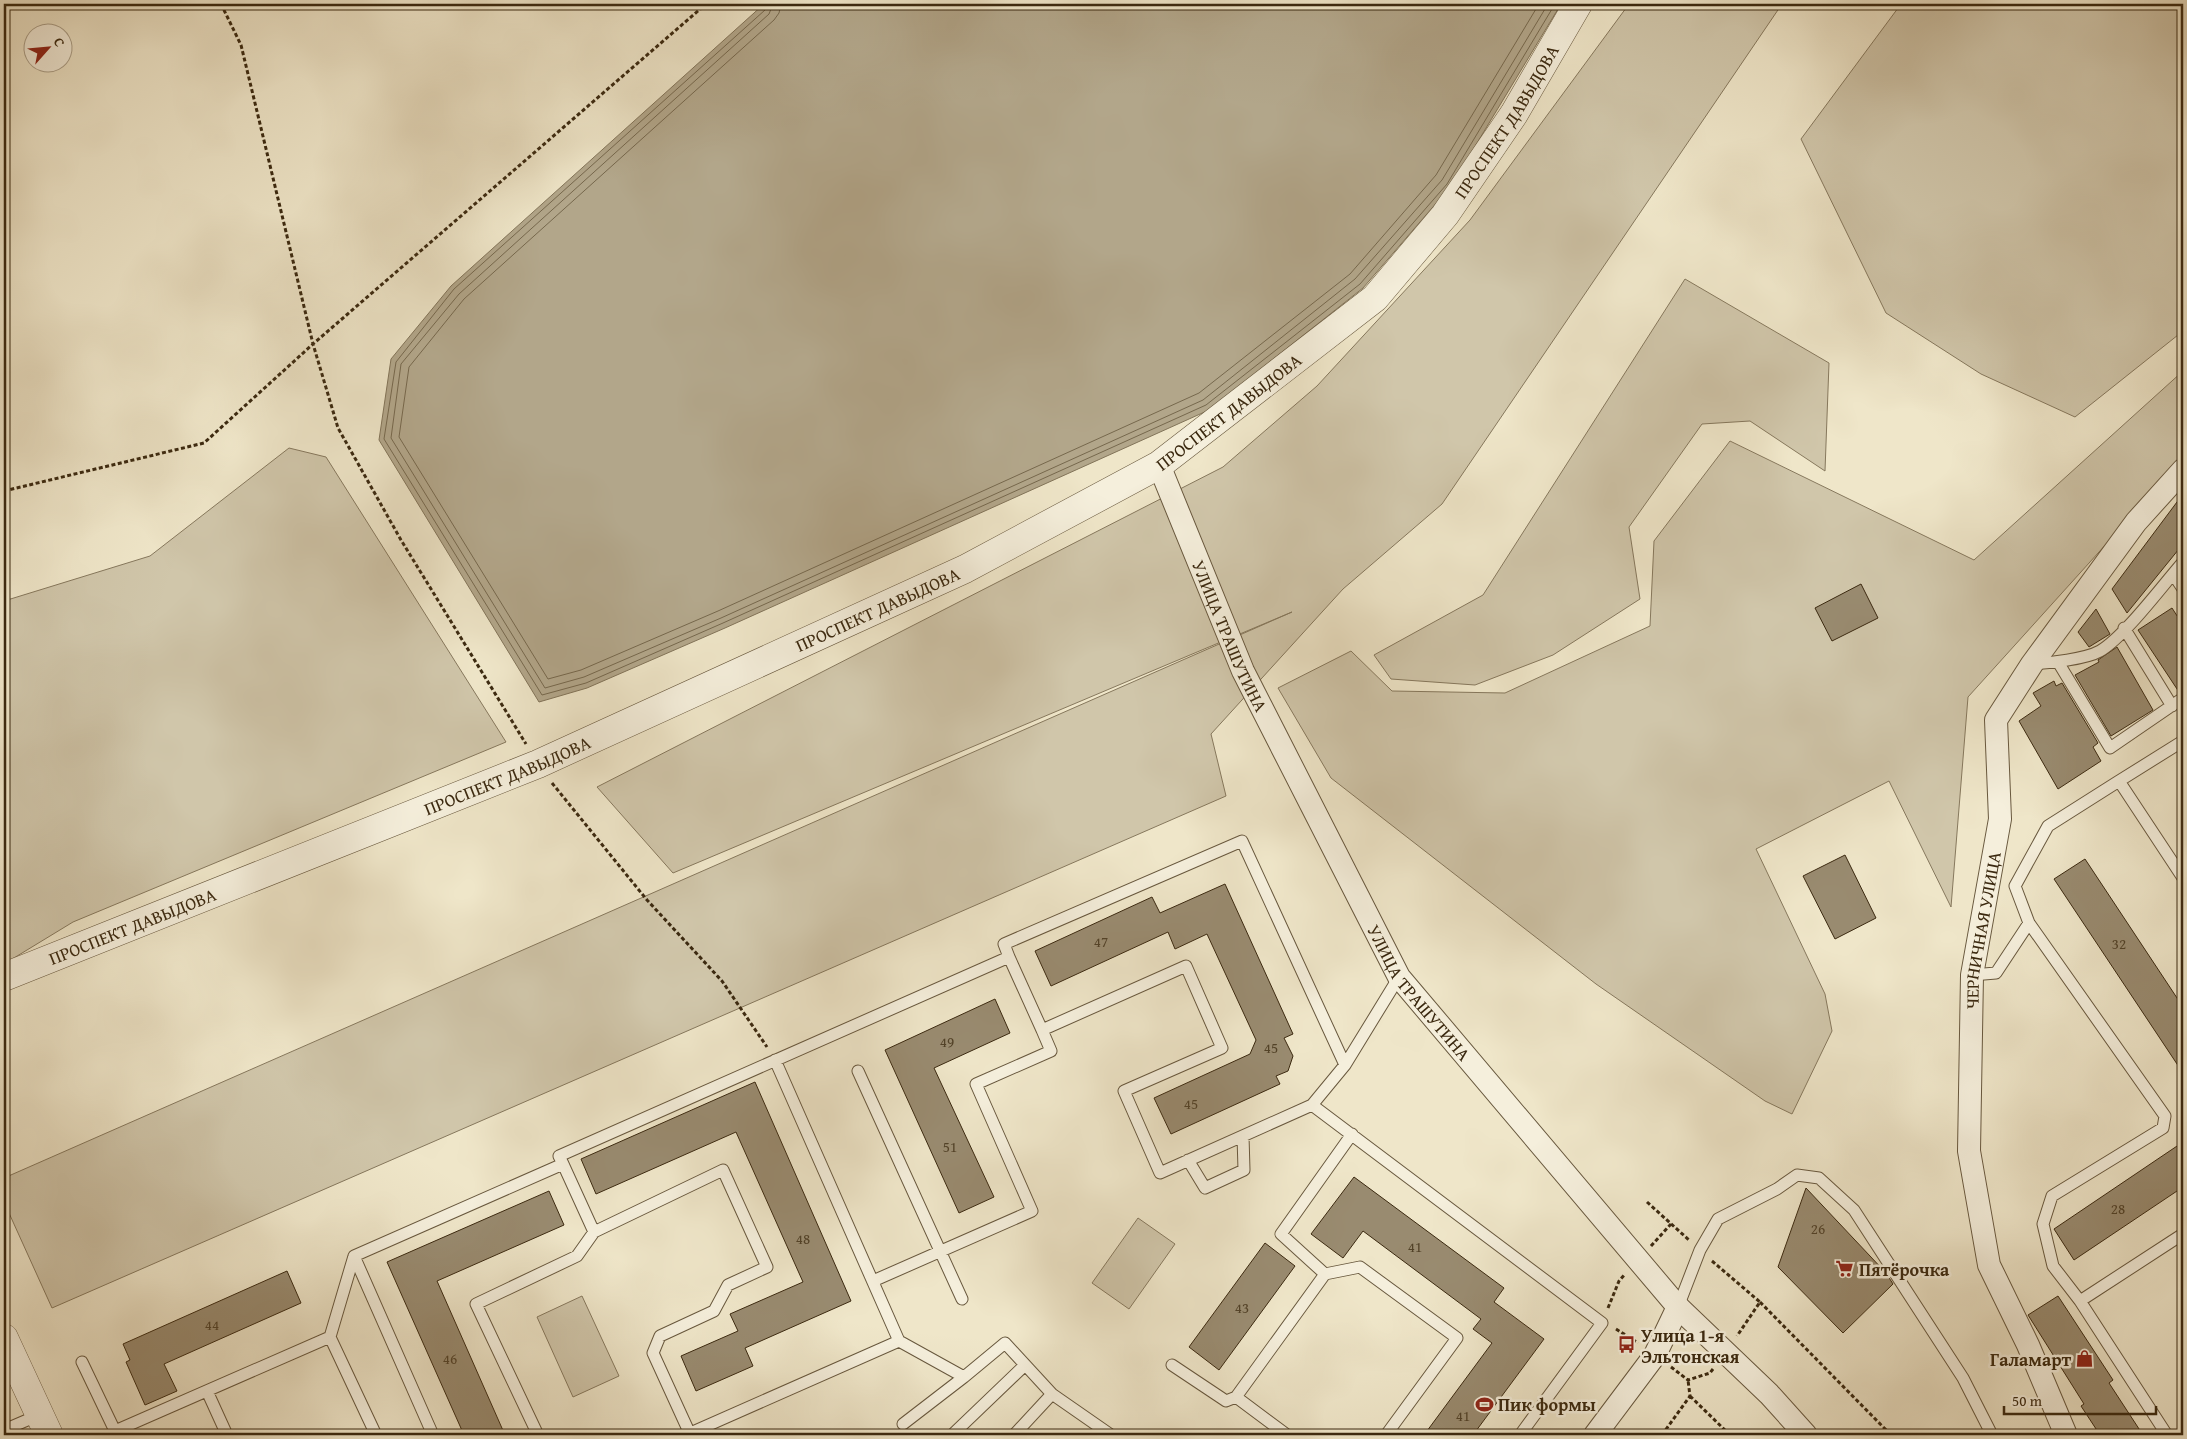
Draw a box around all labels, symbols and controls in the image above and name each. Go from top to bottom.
north arrow [22,22,72,72]
text: С [49,34,70,50]
street label: ПРОСПЕКТ ДАВЫДОВА [1447,39,1565,204]
street label: ПРОСПЕКТ ДАВЫДОВА [1150,346,1307,477]
street label: УЛИЦА ТРАШУТИНА [1186,556,1275,716]
street label: ПРОСПЕКТ ДАВЫДОВА [791,560,964,658]
street label: ПРОСПЕКТ ДАВЫДОВА [420,728,595,822]
street label: ЧЕРНИЧНАЯ УЛИЦА [1958,849,2007,1009]
street label: ПРОСПЕКТ ДАВЫДОВА [44,880,220,971]
street label: УЛИЦА ТРАШУТИНА [1361,920,1477,1066]
house number: 47 [1094,931,1108,952]
house number: 32 [2112,933,2126,954]
house number: 49 [940,1031,954,1052]
house number: 45 [1264,1037,1278,1058]
house number: 45 [1184,1093,1198,1114]
house number: 51 [943,1136,957,1157]
house number: 28 [2111,1198,2125,1219]
house number: 26 [1811,1218,1825,1239]
house number: 48 [796,1228,810,1249]
house number: 41 [1408,1236,1422,1257]
place label: Пятёрочка [1859,1256,1950,1283]
supermarket icon: Пятёрочка [1835,1259,1855,1279]
house number: 43 [1235,1297,1249,1318]
house number: 44 [205,1314,219,1335]
place label: Улица 1-я Эльтонская [1641,1322,1740,1370]
bus stop icon: Улица 1-я Эльтонская [1617,1335,1637,1355]
place label: Галамарт [1990,1346,2071,1373]
house number: 46 [443,1348,457,1369]
shop icon: Галамарт [2075,1349,2095,1369]
scale bar [2004,1384,2157,1416]
text: 50 m [2012,1390,2043,1411]
place label: Пик формы [1498,1391,1596,1418]
sports icon: Пик формы [1474,1394,1494,1414]
house number: 41 [1456,1405,1470,1426]

